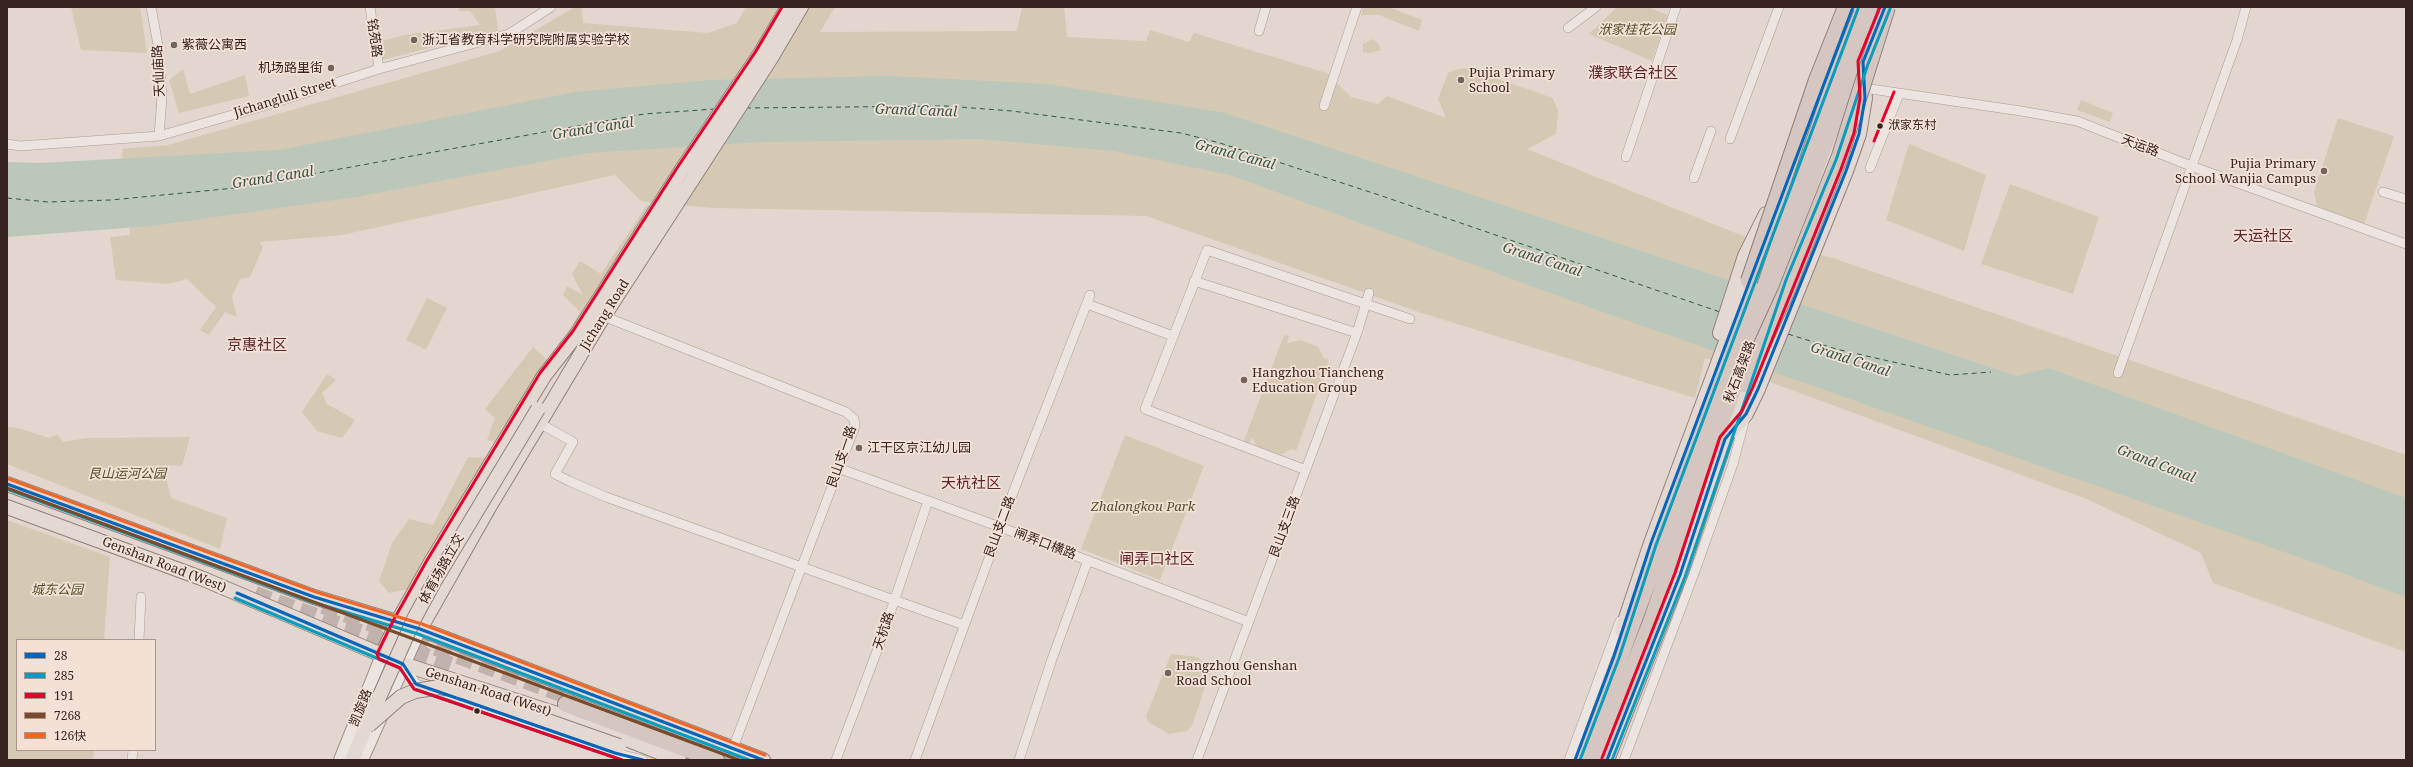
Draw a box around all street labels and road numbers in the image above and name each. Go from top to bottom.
street label: 铭苑路 [364,18,384,58]
street label: 天仙庙路 [150,45,168,97]
street label: Jichangluli Street [232,75,338,121]
street label: 天运路 [2119,132,2161,160]
street label: Jichang Road [577,277,633,353]
street label: 秋石高架路 [1721,339,1759,405]
street label: 艮山支一路 [824,424,860,490]
street label: 艮山支二路 [982,494,1018,560]
street label: 艮山支三路 [1267,494,1303,560]
street label: 闸弄口横路 [1012,525,1078,563]
street label: 体育场路立交 [416,531,468,607]
street label: Genshan Road (West) [100,534,228,596]
street label: 天杭路 [870,610,898,652]
street label: Genshan Road (West) [423,664,553,720]
street label: 凯旋路 [346,687,376,729]

